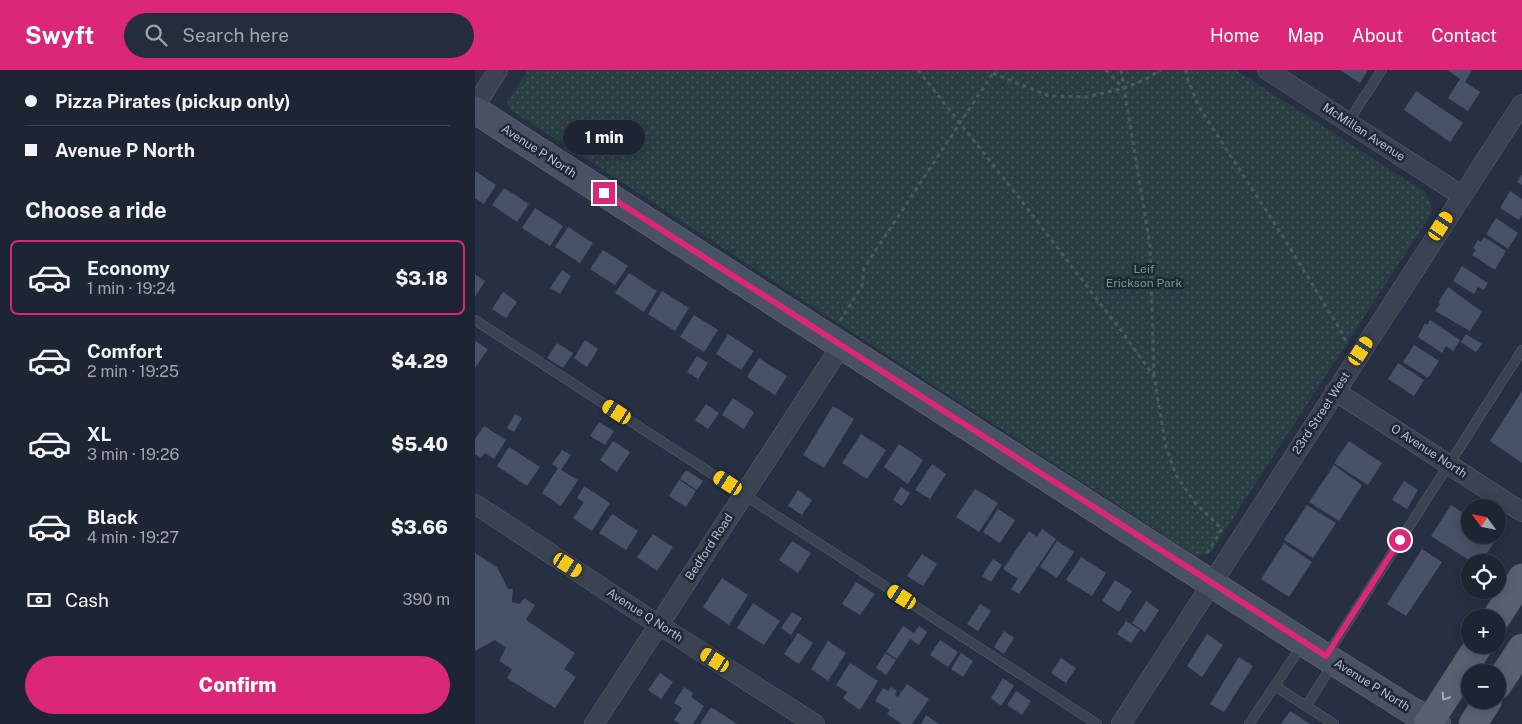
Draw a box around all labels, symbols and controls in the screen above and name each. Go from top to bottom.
search box [124,13,474,58]
text: Swyft [25,21,94,49]
icon: search [142,21,170,49]
text: Search here [182,24,289,46]
text: Home [1210,25,1260,46]
text: Map [1288,25,1324,46]
text: About [1352,25,1403,46]
text: Contact [1431,25,1497,46]
text: Pizza Pirates (pickup only) [55,90,291,112]
street label: McMillan Avenue [1320,100,1408,164]
callout: 1 min [563,121,645,156]
street label: Avenue P North [499,122,579,180]
text: 1 min [584,128,624,147]
text: Avenue P North [55,139,195,161]
route end [593,182,615,204]
text: Choose a ride [25,197,167,223]
car [1426,209,1455,243]
icon: car [27,255,72,300]
text: Economy [87,257,170,279]
park label: Leif Erickson Park [1106,262,1182,290]
text: $3.18 [395,267,448,289]
text: 1 min · 19:24 [87,279,176,298]
car [1346,334,1375,368]
icon: car [27,338,72,383]
text: Comfort [87,340,163,362]
text: $4.29 [391,350,448,372]
text: 2 min · 19:25 [87,362,179,381]
street label: 23rd Street West [1289,369,1353,457]
car [600,398,633,426]
icon: car [27,421,72,466]
street label: O Avenue North [1388,421,1470,481]
text: XL [87,423,112,445]
text: $5.40 [391,433,448,455]
text: 3 min · 19:26 [87,445,179,464]
car [711,469,744,497]
north arrow [1461,499,1506,544]
map controls [1461,499,1506,709]
icon: car [27,504,72,549]
text: Black [87,506,138,528]
street label: Bedford Road [682,511,736,583]
text: $3.66 [391,516,448,538]
text: 4 min · 19:27 [87,528,179,547]
route start [1389,529,1411,551]
car [551,551,584,579]
button: locate [1461,554,1506,599]
car [885,583,918,611]
street label: Avenue Q North [604,585,686,645]
icon: cash [25,586,53,614]
text: Cash [65,589,109,611]
text: 390 m [403,590,450,609]
button: + [1461,609,1506,654]
car [698,646,731,674]
button: Confirm [25,656,450,714]
street label: Avenue P North [1332,656,1412,714]
button: − [1461,664,1506,709]
one-way arrow [1442,692,1451,701]

